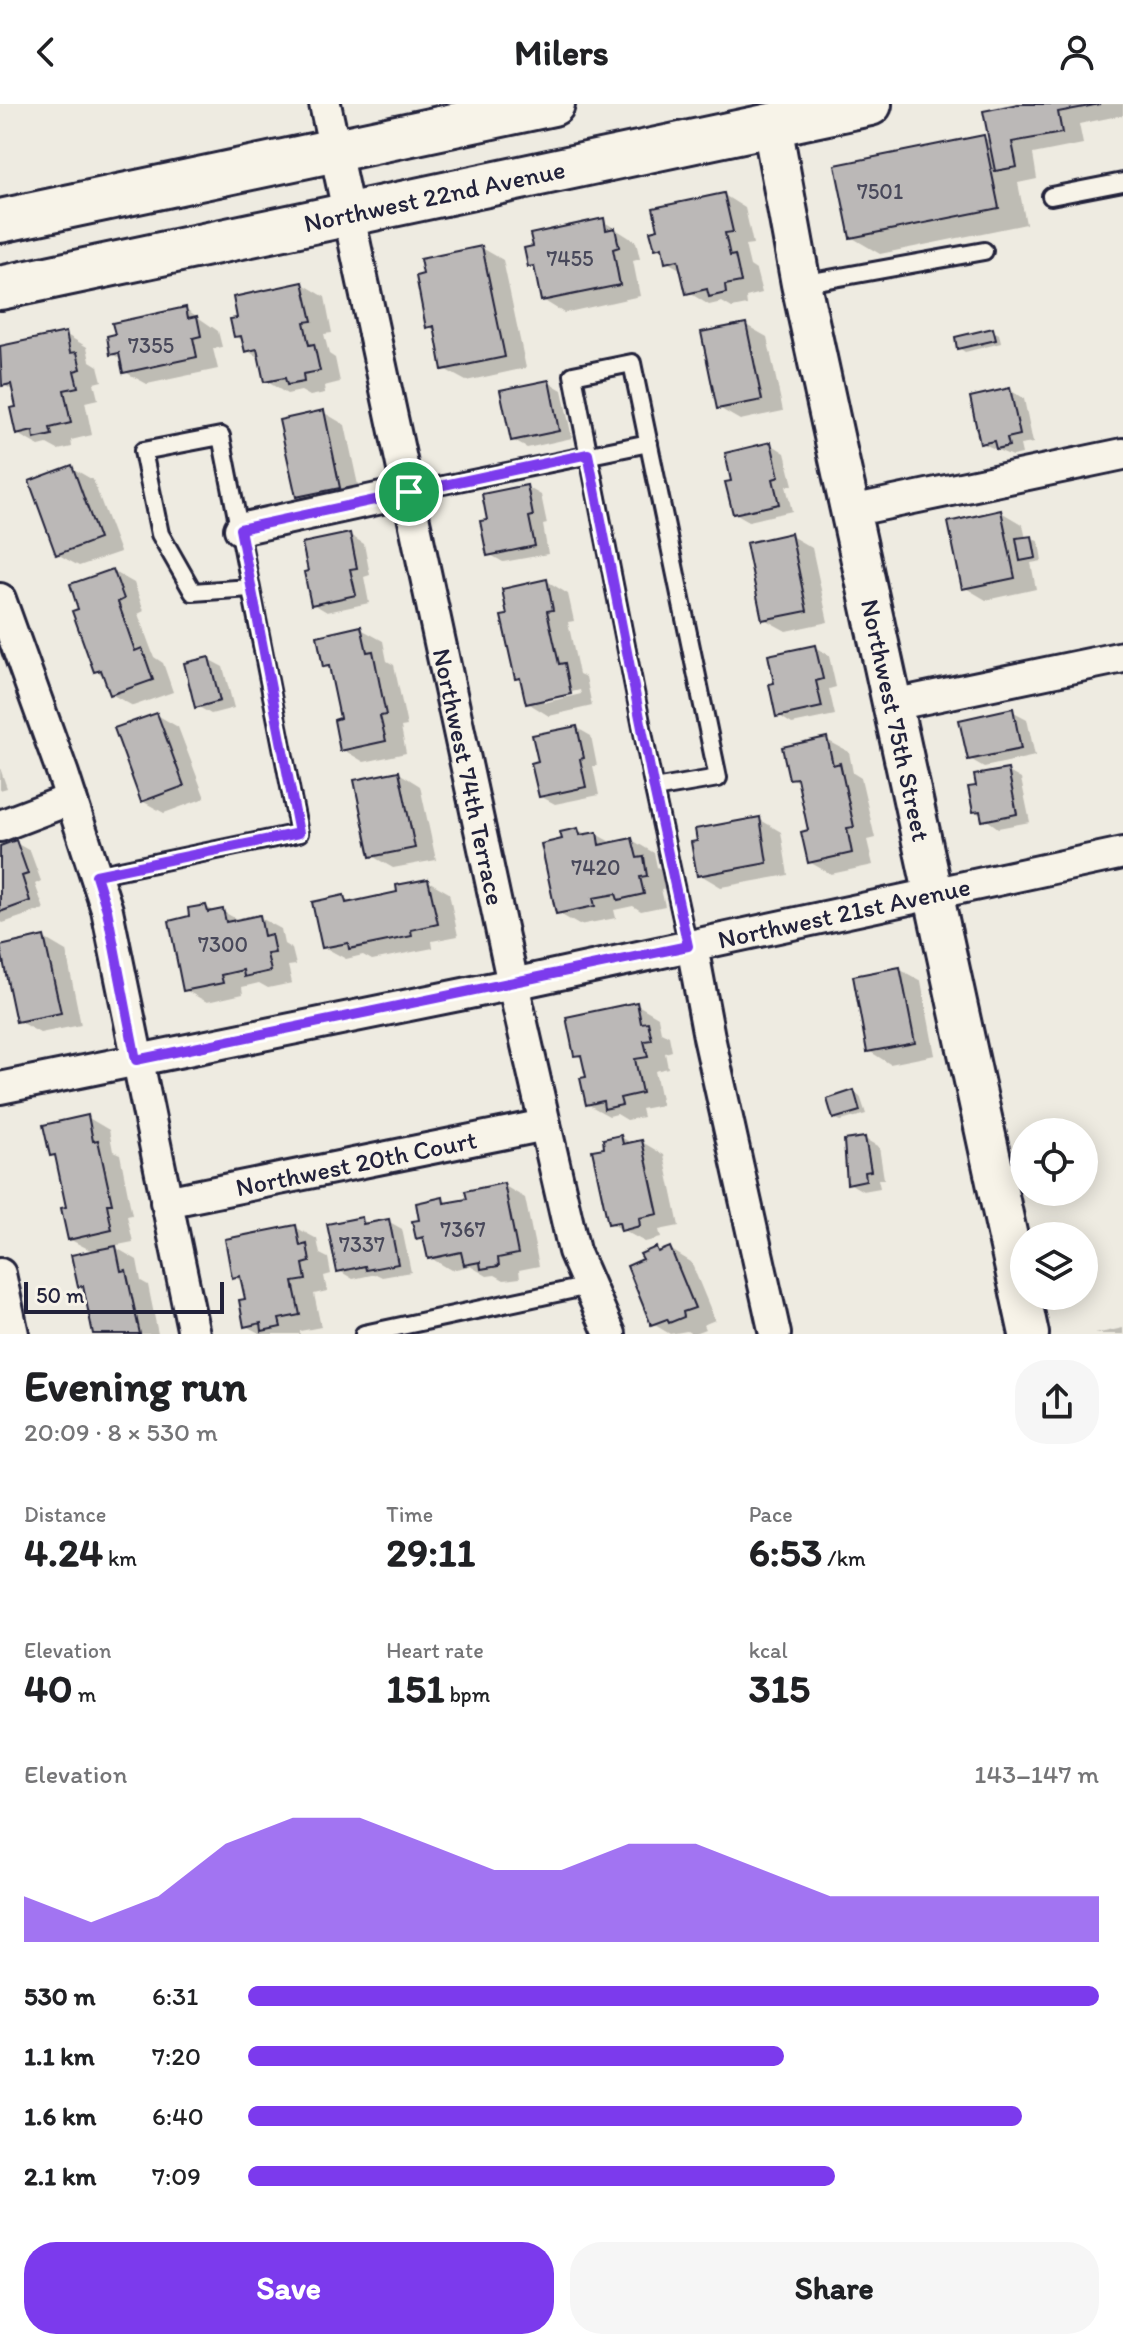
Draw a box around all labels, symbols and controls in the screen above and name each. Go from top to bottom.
icon: back [24,30,68,74]
icon: person [1055,30,1099,74]
text: Milers [514,31,609,74]
street label: Northwest 22nd Avenue [301,153,568,239]
house number: 7501 [857,178,903,205]
house number: 7455 [546,245,594,272]
house number: 7355 [128,332,174,359]
pin [375,458,443,526]
icon: arrive [387,470,431,514]
street label: Northwest 75th Street [854,596,938,844]
street label: Northwest 74th Terrace [426,645,512,908]
house number: 7420 [571,854,621,881]
street label: Northwest 21st Avenue [715,870,973,956]
house number: 7300 [198,931,248,958]
map controls [1010,1118,1098,1310]
button: locate [1010,1118,1098,1206]
street label: Northwest 20th Court [233,1123,480,1203]
house number: 7367 [440,1216,486,1243]
button: layers [1010,1222,1098,1310]
house number: 7337 [339,1231,385,1258]
scale bar [24,1278,224,1314]
text: 50 m [36,1282,85,1309]
text: Evening run [24,1359,247,1412]
button: share [1015,1360,1099,1444]
text: 20:09 · 8 × 530 m [24,1416,218,1448]
text: Distance [24,1501,106,1528]
text: Time [386,1501,433,1528]
text: Pace [749,1501,793,1528]
text: 4.24 [24,1528,103,1576]
text: 29:11 [386,1528,475,1576]
text: 6:53 [749,1528,822,1576]
text: km [103,1545,137,1572]
text: /km [822,1545,866,1572]
text: Elevation [24,1637,111,1664]
text: Heart rate [386,1637,484,1664]
text: kcal [749,1637,788,1664]
text: 40 [24,1664,73,1712]
text: 151 [386,1664,444,1712]
text: 315 [749,1664,810,1712]
text: m [73,1681,96,1708]
text: bpm [444,1681,490,1708]
text: Elevation [24,1758,127,1790]
text: 143–147 m [974,1758,1099,1790]
text: 530 m [24,1980,96,2012]
text: 6:31 [152,1980,198,2012]
text: 1.1 km [24,2040,95,2072]
text: 7:20 [152,2040,201,2072]
text: 1.6 km [24,2100,96,2132]
text: 6:40 [152,2100,204,2132]
text: 2.1 km [24,2160,96,2192]
text: 7:09 [152,2160,201,2192]
button: Save [24,2242,554,2334]
button: Share [570,2242,1099,2334]

